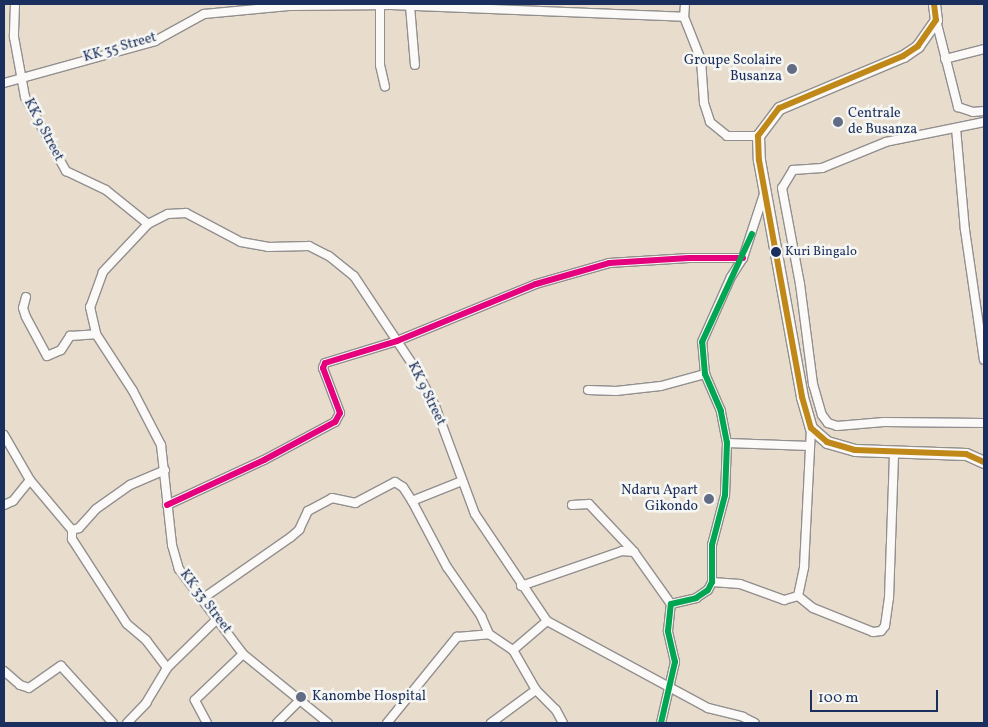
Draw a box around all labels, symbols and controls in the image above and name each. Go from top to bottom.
street label: KK 35 Street [82,30,158,66]
place label: Groupe Scolaire Busanza [684,53,782,85]
marker: Groupe Scolaire Busanza [786,63,798,75]
street label: KK 9 Street [19,96,67,164]
place label: Centrale de Busanza [848,106,917,138]
marker: Centrale de Busanza [832,116,844,128]
place label: Kuri Bingalo [785,244,857,260]
marker: Kuri Bingalo [771,247,781,257]
street label: KK 9 Street [403,360,449,428]
place label: Ndaru Apart Gikondo [621,483,698,516]
marker: Ndaru Apart Gikondo [702,492,716,506]
street label: KK 33 Street [176,567,234,637]
scale bar [813,680,940,712]
text: 100 m [818,688,858,709]
place label: Kanombe Hospital [312,689,426,705]
marker: Kanombe Hospital [294,690,308,704]

